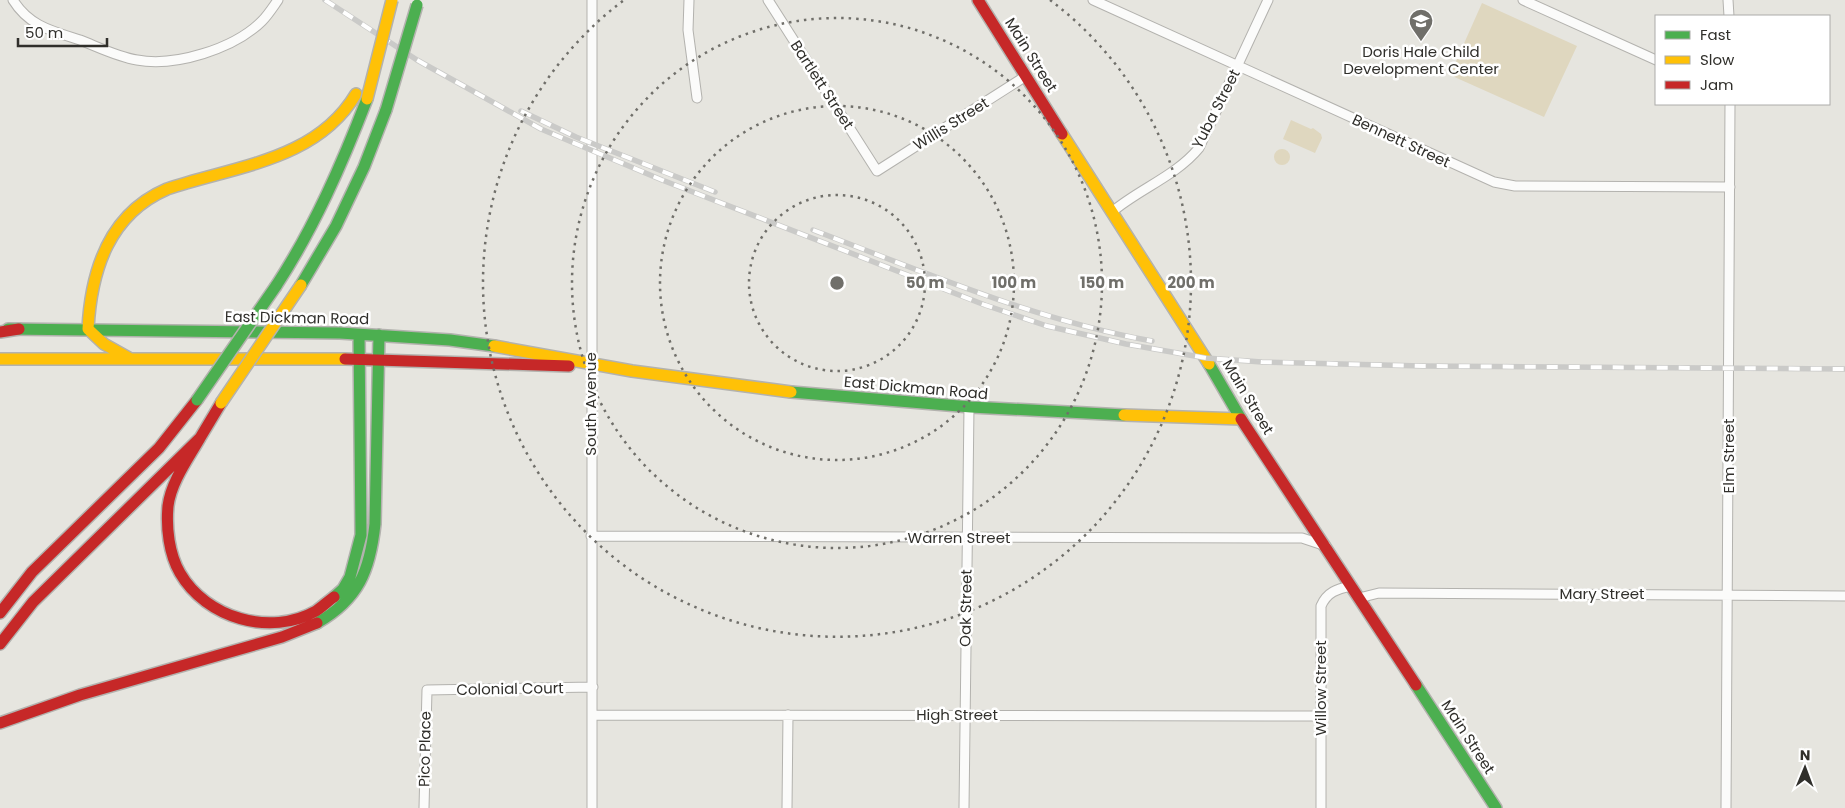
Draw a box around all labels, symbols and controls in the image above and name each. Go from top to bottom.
school or university icon: Doris Hale Child Development Center [1408,8,1434,42]
street label: Main Street [1000,13,1063,96]
scale bar [18,15,106,47]
legend [1655,15,1830,105]
text: 50 m [25,22,63,43]
text: Fast [1700,24,1731,45]
street label: Bartlett Street [786,36,859,133]
place label: Doris Hale Child Development Center [1343,41,1499,79]
text: Slow [1700,49,1735,70]
street label: Yuba Street [1187,65,1245,152]
text: Jam [1700,74,1734,95]
street label: Willis Street [909,92,992,155]
street label: Bennett Street [1349,109,1454,172]
text: 50 m [906,272,944,293]
text: 100 m [992,272,1036,293]
text: 150 m [1080,272,1124,293]
text: 200 m [1167,272,1215,293]
centre of rings [828,274,846,292]
street label: East Dickman Road [225,306,369,329]
street label: South Avenue [580,352,601,456]
street label: Main Street [1218,355,1279,438]
street label: East Dickman Road [843,371,989,404]
street label: Elm Street [1718,419,1739,493]
street label: Warren Street [908,527,1010,548]
street label: Oak Street [954,569,977,647]
street label: Mary Street [1559,583,1645,604]
street label: Willow Street [1310,640,1331,736]
street label: Colonial Court [456,677,564,700]
street label: Main Street [1437,696,1500,778]
street label: High Street [916,704,998,725]
street label: Pico Place [413,711,436,787]
north arrow [1780,743,1830,793]
text: N [1800,745,1811,765]

